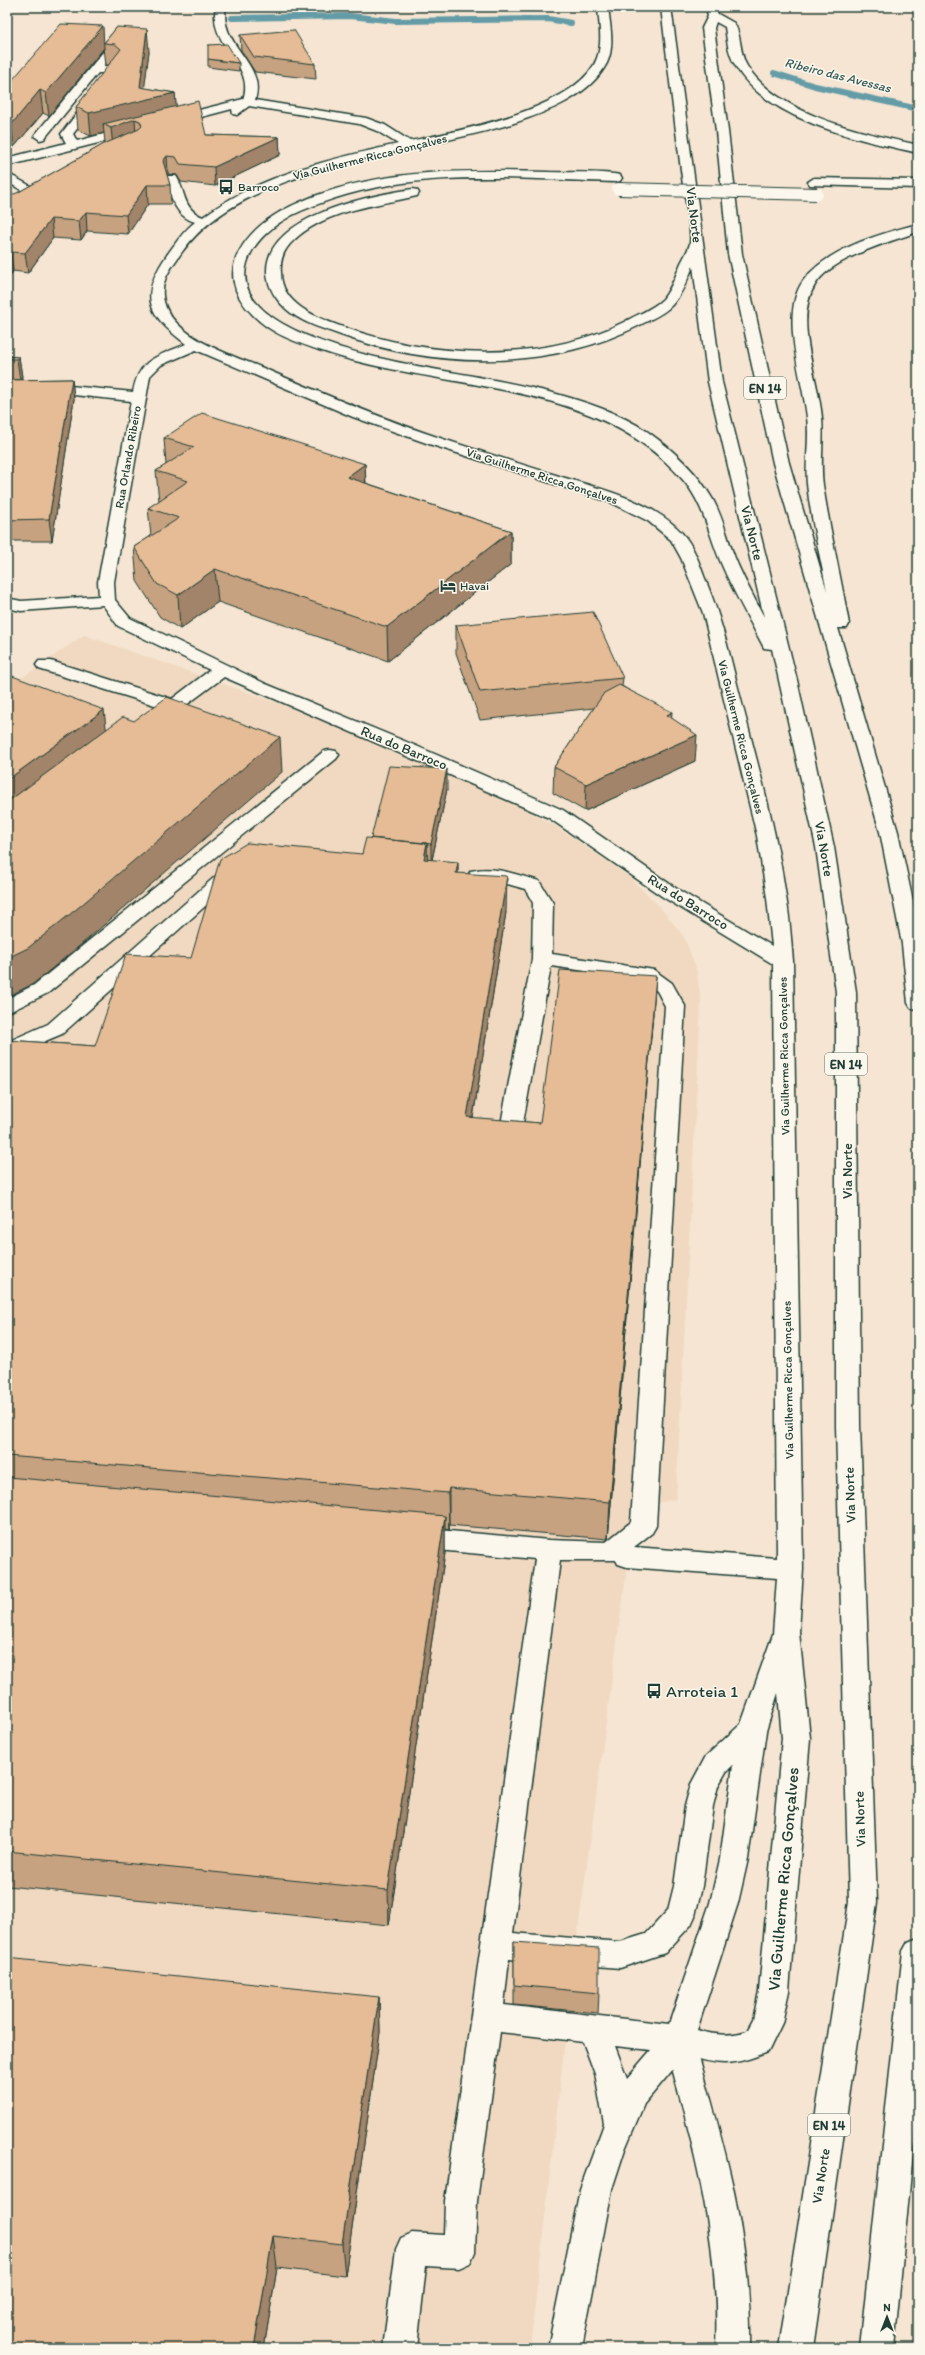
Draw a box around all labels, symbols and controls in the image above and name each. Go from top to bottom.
water label: Ribeiro das Avessas [783,55,894,96]
street label: Via Guilherme Ricca Gonçalves [291,131,449,183]
bus stop icon: Barroco [217,178,235,196]
place label: Barroco [238,180,279,194]
street label: Via Norte [682,186,706,244]
road number: EN 14 [744,377,786,399]
street label: Rua Orlando Ribeiro [112,405,144,509]
street label: Via Guilherme Ricca Gonçalves [465,445,619,507]
street label: Via Norte [737,504,767,562]
hotel icon: Havai [439,577,457,595]
place label: Havai [460,579,489,593]
street label: Via Guilherme Ricca Gonçalves [715,658,767,816]
street label: Rua do Barroco [358,722,450,774]
street label: Via Norte [811,820,837,878]
street label: Rua do Barroco [644,870,732,934]
street label: Via Guilherme Ricca Gonçalves [776,977,792,1135]
road number: EN 14 [825,1053,867,1075]
street label: Via Norte [839,1143,856,1199]
street label: Via Guilherme Ricca Gonçalves [780,1301,796,1459]
street label: Via Norte [841,1466,859,1523]
place label: Arroteia 1 [666,1681,738,1701]
bus stop icon: Arroteia 1 [645,1682,663,1700]
street label: Via Guilherme Ricca Gonçalves [763,1766,803,1992]
street label: Via Norte [851,1790,869,1847]
road number: EN 14 [808,2114,850,2136]
street label: Via Norte [808,2147,834,2205]
north arrow [867,2297,907,2337]
text: N [883,2301,891,2314]

